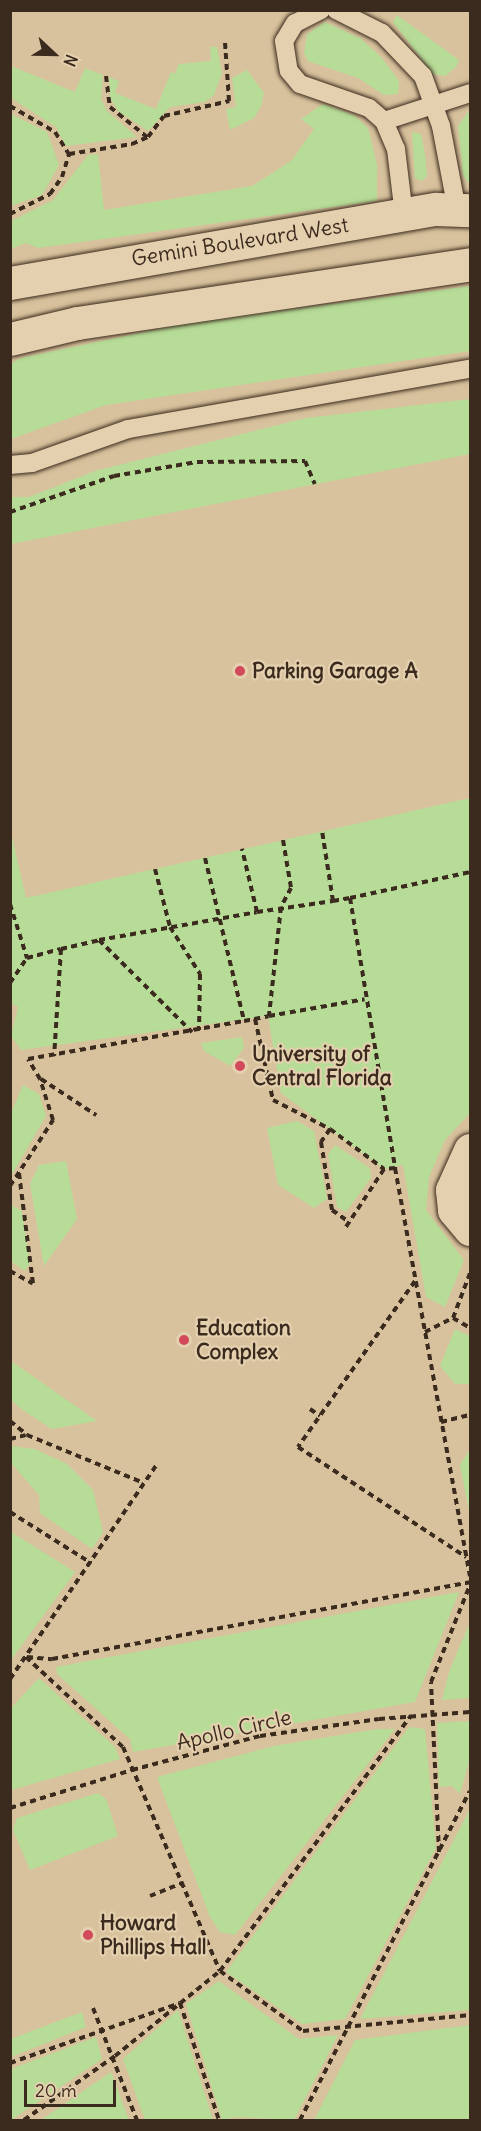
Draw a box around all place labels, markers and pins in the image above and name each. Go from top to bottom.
place label: Parking Garage A [252,658,418,684]
marker: Parking Garage A [233,664,247,678]
place label: University of Central Florida [252,1041,392,1091]
marker: University of Central Florida [233,1059,247,1073]
place label: Education Complex [196,1315,291,1365]
marker: Education Complex [177,1333,191,1347]
place label: Howard Phillips Hall [100,1910,207,1960]
marker: Howard Phillips Hall [81,1928,95,1942]

